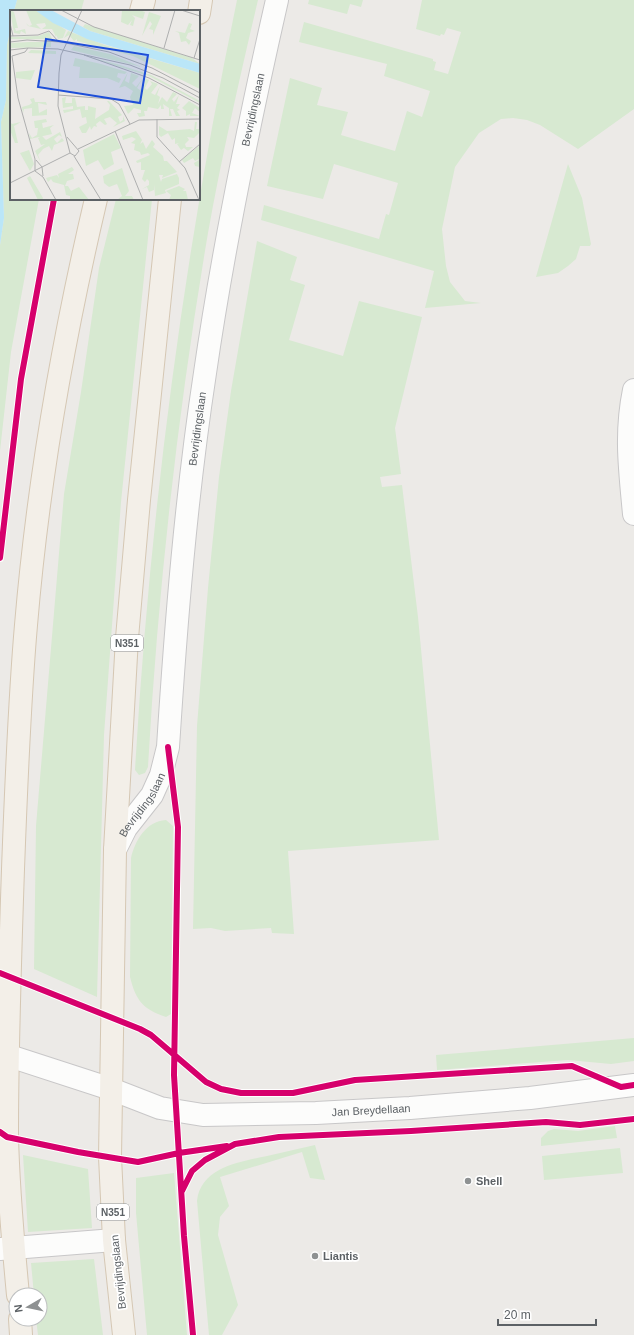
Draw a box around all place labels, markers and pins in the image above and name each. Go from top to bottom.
place label: Shell [476,1175,502,1187]
marker: Shell [463,1176,473,1186]
place label: Liantis [323,1250,358,1262]
marker: Liantis [310,1251,320,1261]

